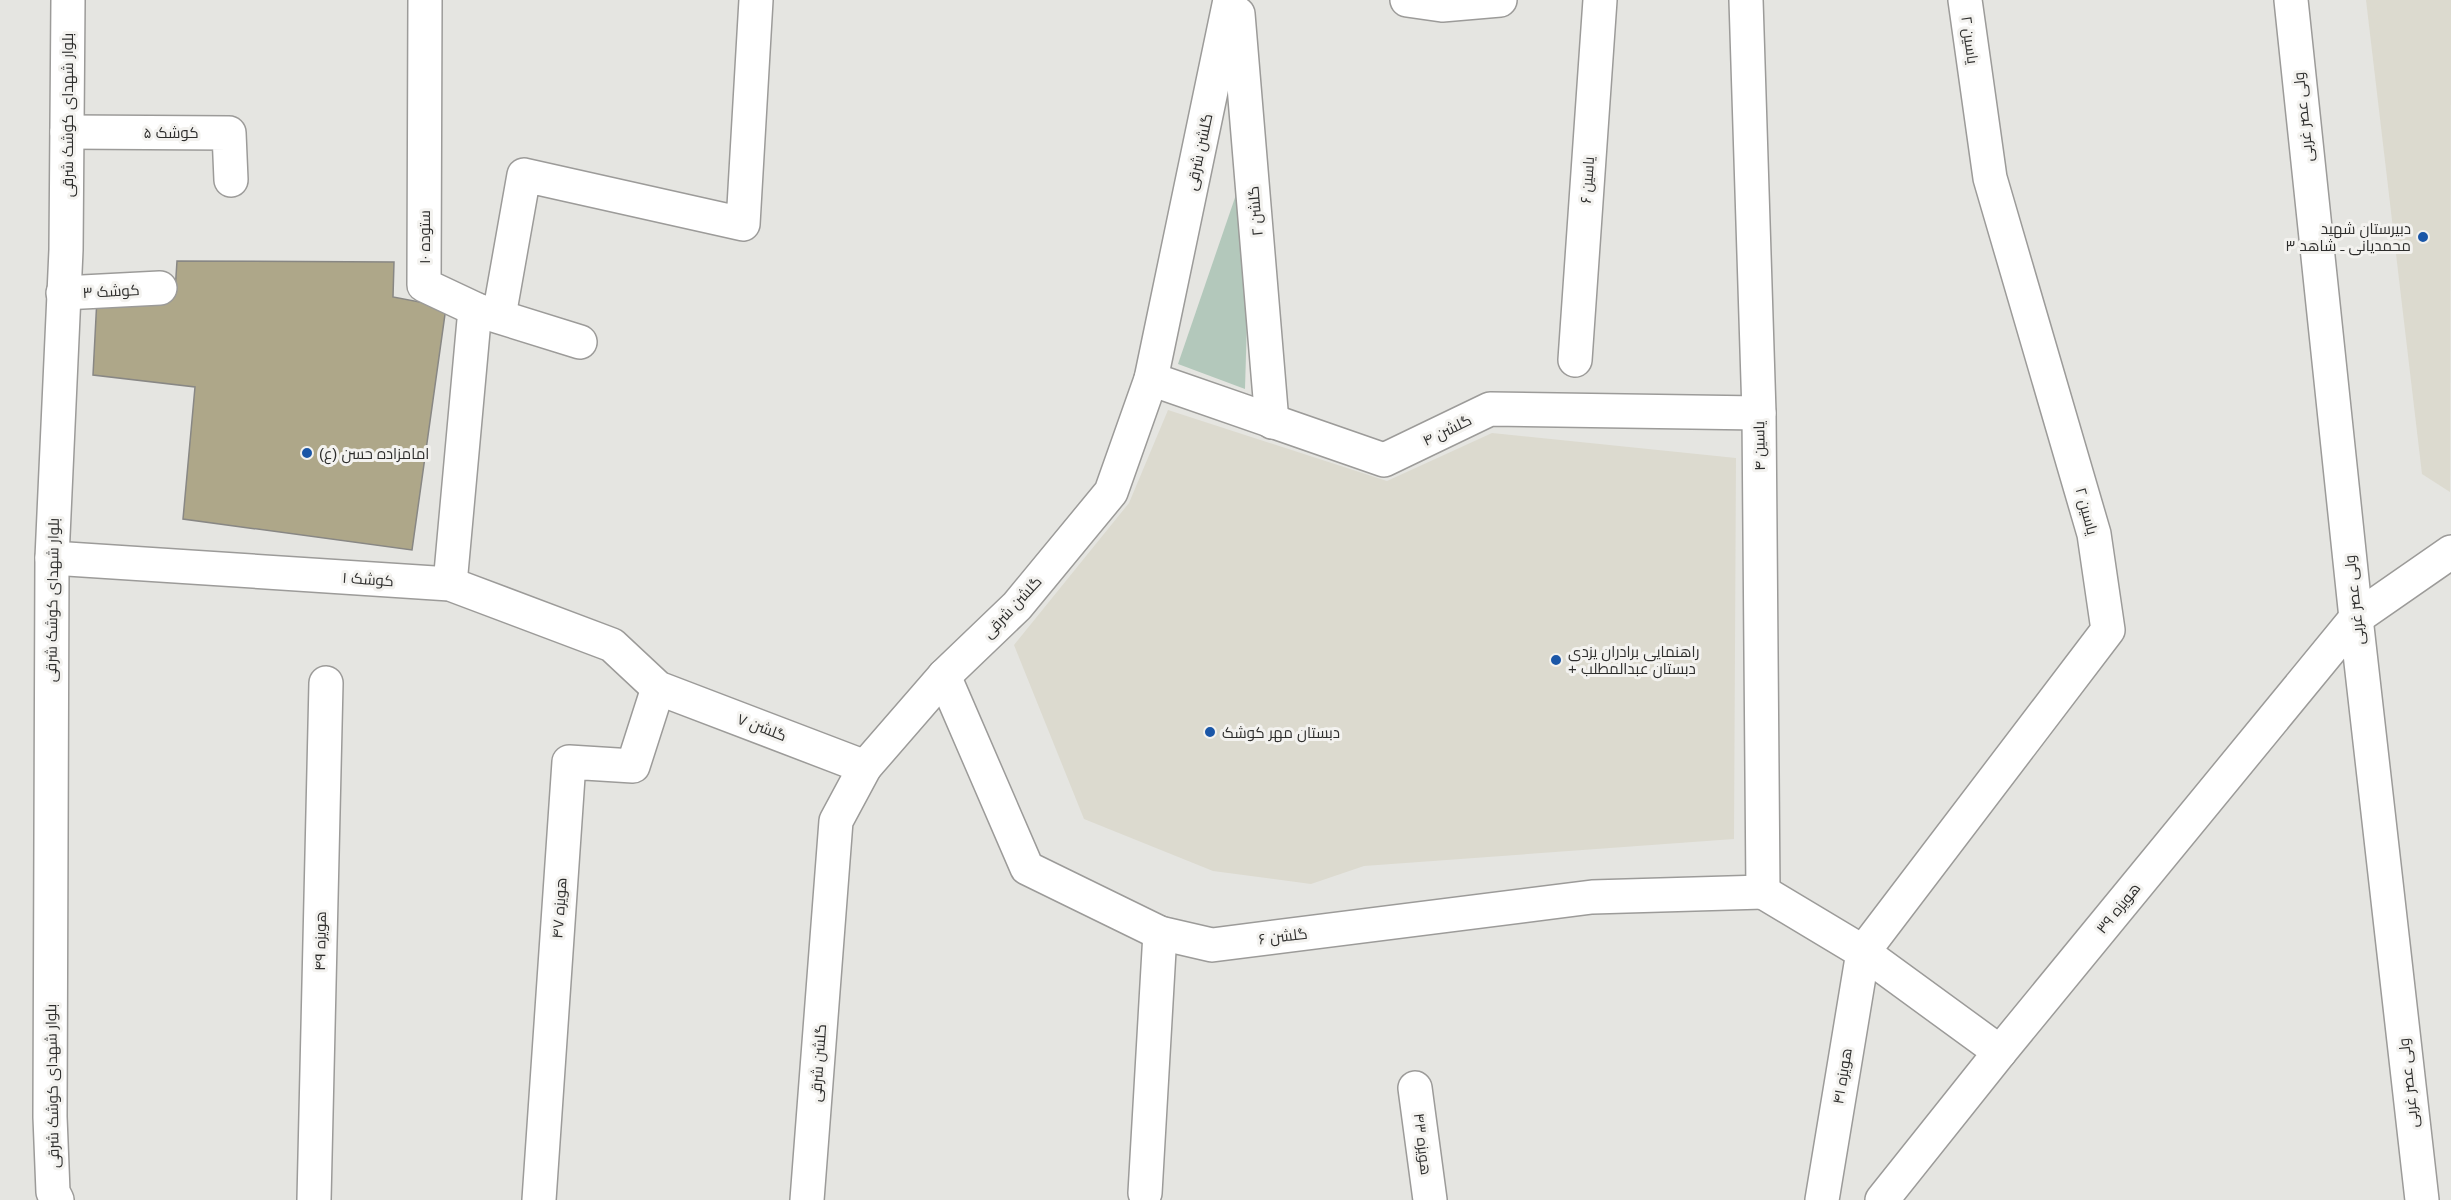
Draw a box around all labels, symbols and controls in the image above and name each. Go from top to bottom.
street label: یاسین ۲ [1956,15,1982,65]
street label: بلوار شهدای کوشک شرقی [59,33,78,197]
street label: ولی عصر غربی [2290,71,2318,163]
street label: گلشن شرقی [1183,112,1217,192]
street label: کوشک ۵ [143,124,199,142]
street label: یاسین ۶ [1577,156,1599,204]
street label: گلشن ۲ [1244,185,1268,237]
street label: ستوده ۱۰ [416,210,434,264]
place label: دبیرستان شهید محمدیانی ـ شاهد ۳ [2285,220,2411,256]
marker: دبیرستان شهید محمدیانی ـ شاهد ۳ [2416,230,2430,244]
street label: کوشک ۳ [82,281,140,302]
street label: گلشن ۴ [1420,411,1475,451]
street label: یاسین ۴ [1750,421,1770,471]
place label: امامزاده حسن (ع) [319,445,429,465]
marker: امامزاده حسن (ع) [300,446,314,460]
street label: یاسین ۲ [2071,486,2101,537]
street label: بلوار شهدای کوشک شرقی [42,518,64,682]
street label: ولی عصر غربی [2341,554,2369,646]
street label: کوشک ۱ [342,569,394,590]
street label: گلشن شرقی [979,573,1046,643]
place label: راهنمایی برادران یزدی + دبستان عبدالمطلب [1568,643,1699,679]
marker: راهنمایی برادران یزدی + دبستان عبدالمطلب [1549,653,1563,667]
street label: گلشن ۷ [734,710,789,746]
place label: دبستان مهر کوشک [1222,724,1340,743]
marker: دبستان مهر کوشک [1203,725,1217,739]
street label: هویزه ۴۷ [548,877,571,939]
street label: هویزه ۳۹ [2093,879,2144,937]
street label: هویزه ۴۹ [311,911,330,971]
street label: گلشن ۶ [1258,925,1309,949]
street label: بلوار شهدای کوشک شرقی [42,1004,64,1168]
street label: گلشن شرقی [807,1023,831,1103]
street label: ولی عصر غربی [2395,1037,2423,1129]
street label: هویزه ۴۱ [1829,1047,1856,1105]
street label: هویزه ۴۳ [1410,1112,1435,1176]

